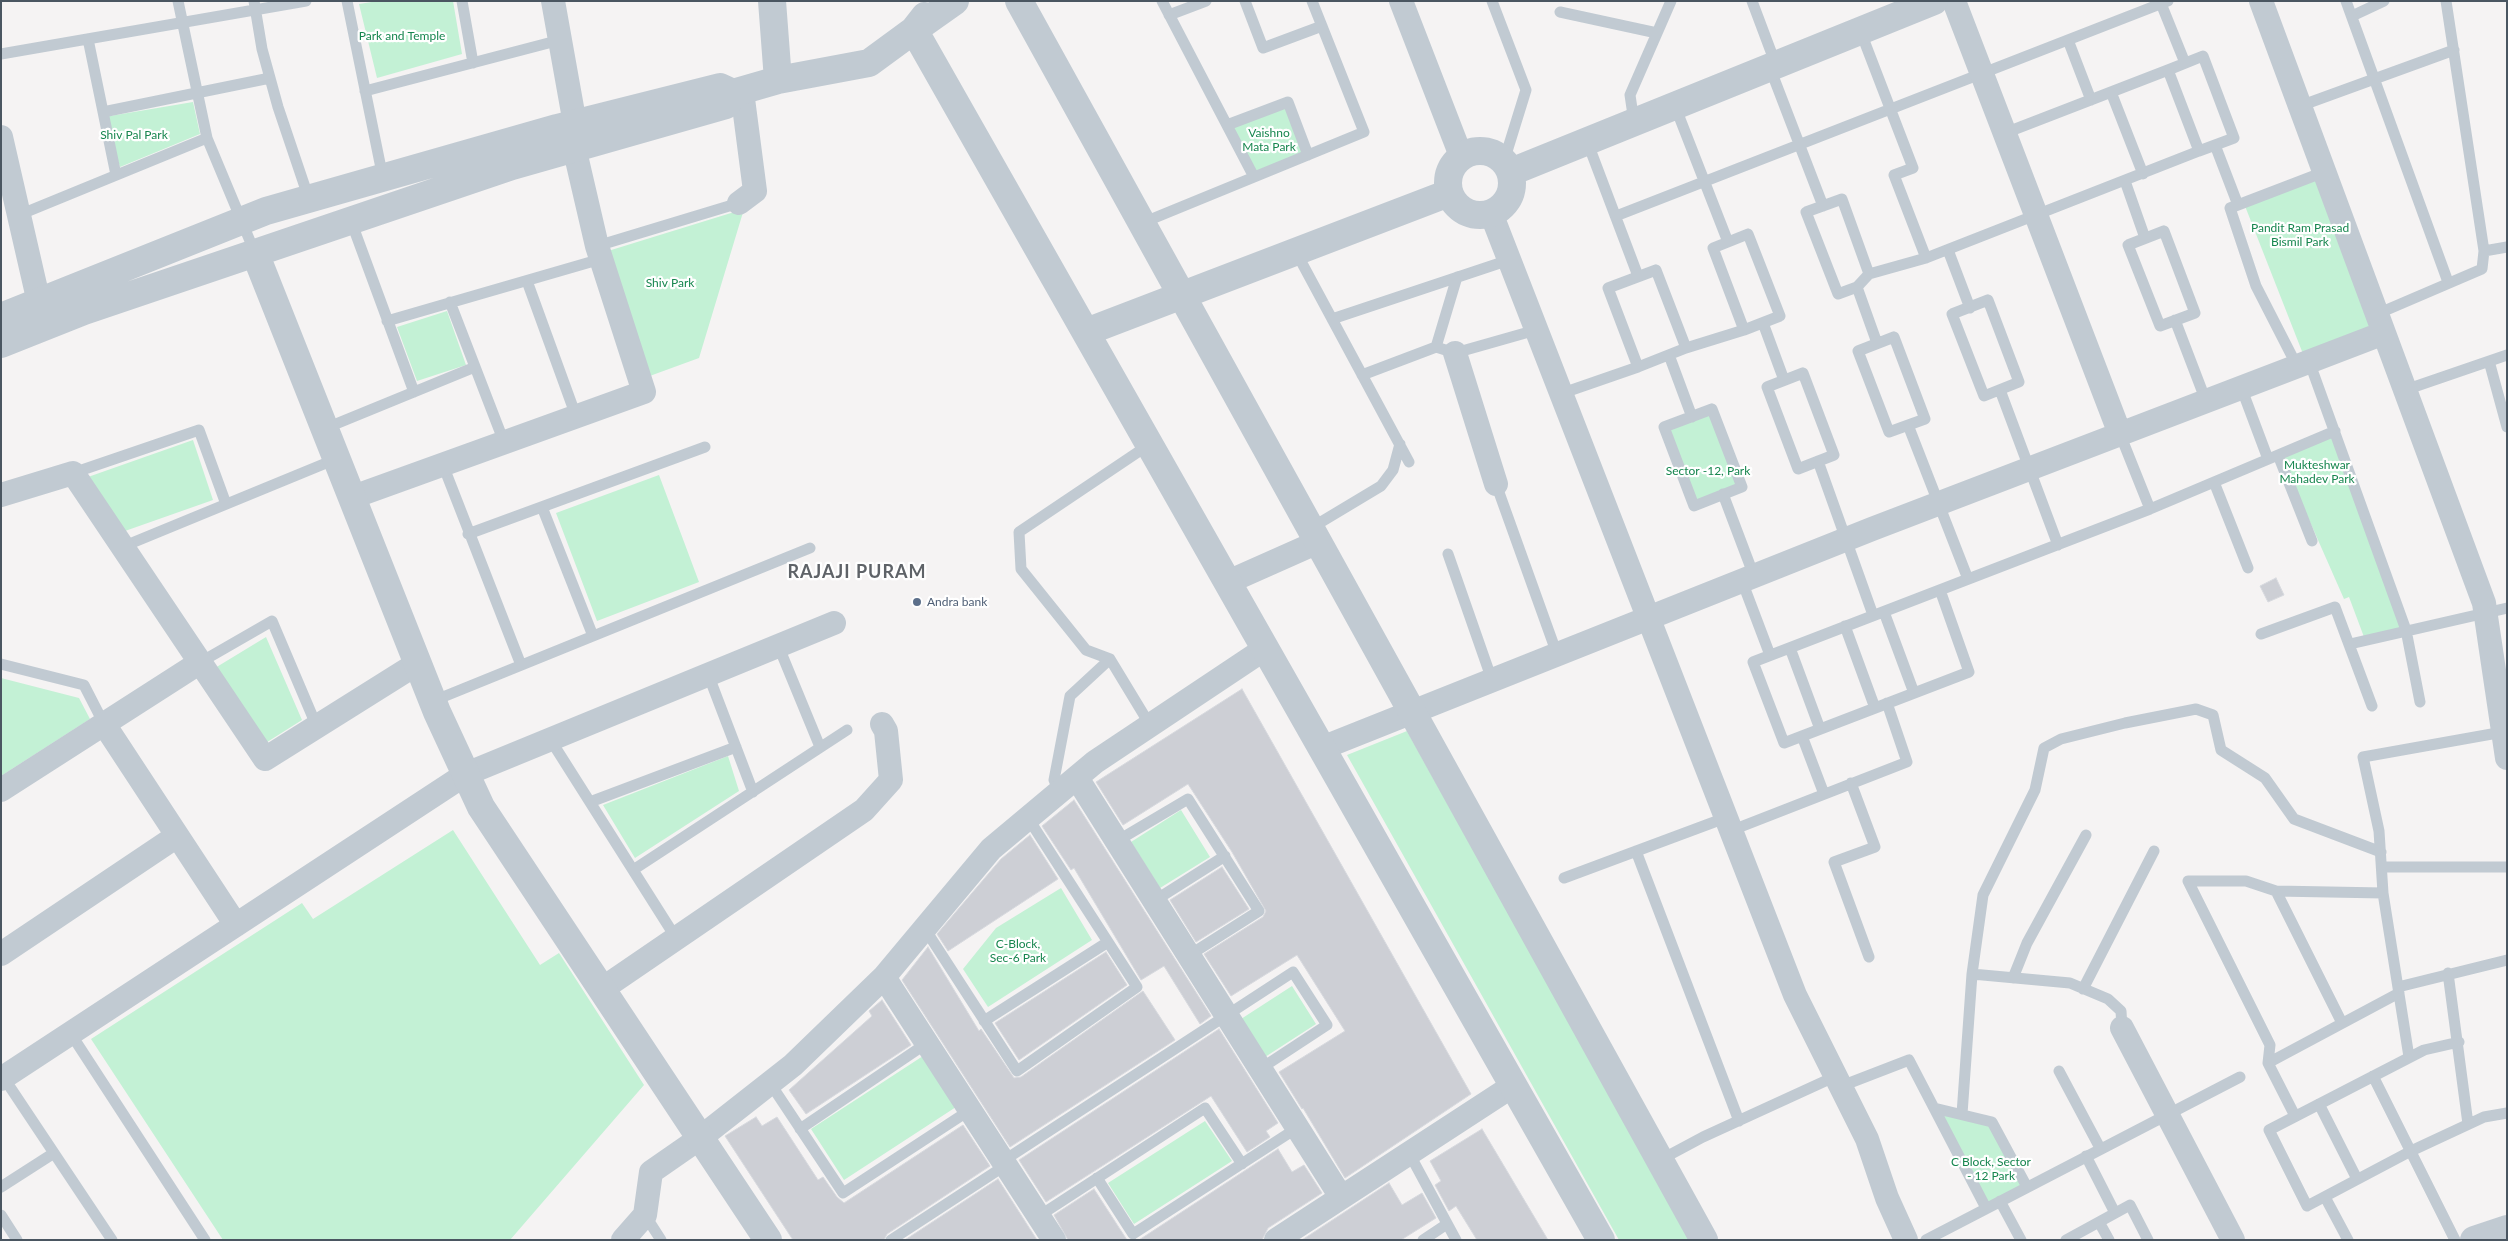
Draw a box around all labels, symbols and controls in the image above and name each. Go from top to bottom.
park label: Park and Temple [359,29,445,43]
park label: Vaishno Mata Park [1242,126,1296,154]
park label: Shiv Pal Park [100,128,168,142]
park label: Pandit Ram Prasad Bismil Park [2251,221,2349,249]
park label: Shiv Park [646,276,694,290]
park label: Mukteshwar Mahadev Park [2279,458,2355,486]
park label: Sector -12, Park [1666,464,1750,478]
district label: RAJAJI PURAM [786,561,928,583]
place label: Andra bank [927,595,987,609]
marker: Andra bank [911,596,923,608]
park label: C-Block, Sec-6 Park [990,937,1046,965]
park label: C Block, Sector - 12 Park [1951,1155,2031,1183]

